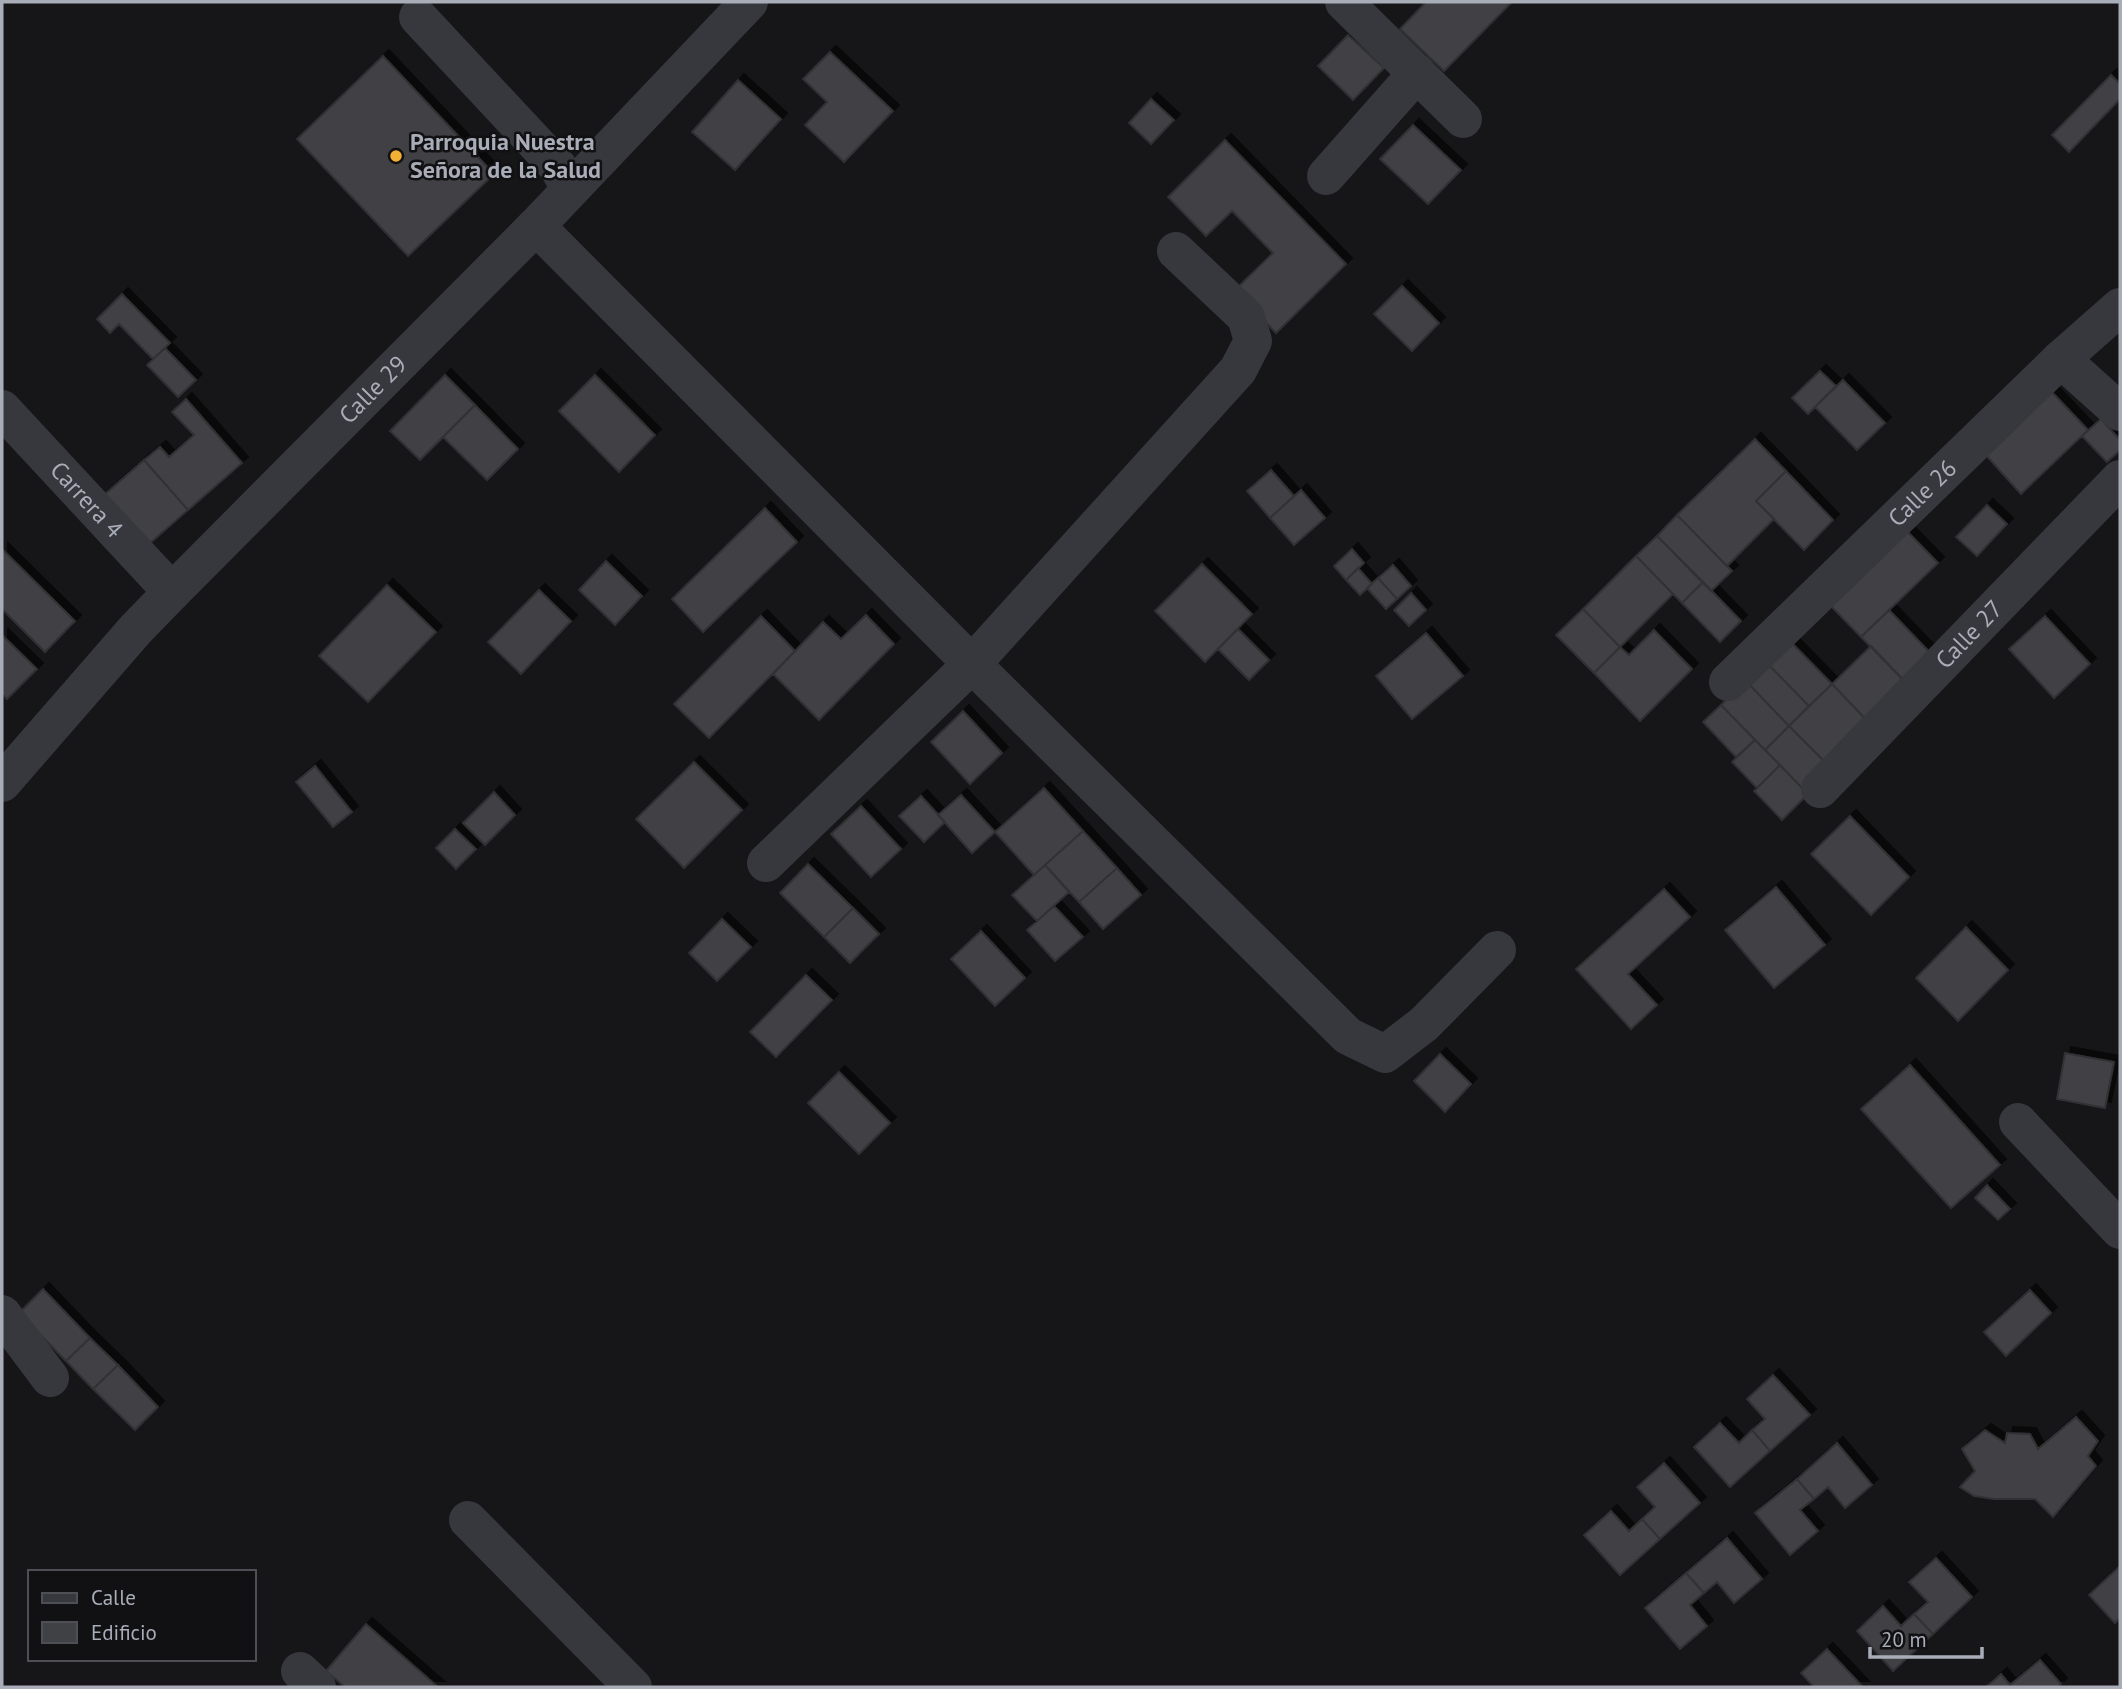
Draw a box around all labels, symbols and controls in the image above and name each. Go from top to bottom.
place label: Parroquia Nuestra Señora de la Salud [410,126,601,185]
marker: Parroquia Nuestra Señora de la Salud [388,148,404,164]
street label: Calle 29 [332,349,413,430]
street label: Calle 26 [1881,453,1963,533]
street label: Carrera 4 [44,455,130,544]
street label: Calle 27 [1929,593,2010,675]
legend [28,1570,256,1661]
text: Calle [91,1584,136,1611]
scale bar [1870,1616,1982,1660]
text: Edificio [91,1619,157,1646]
text: 20 m [1881,1626,1927,1653]

